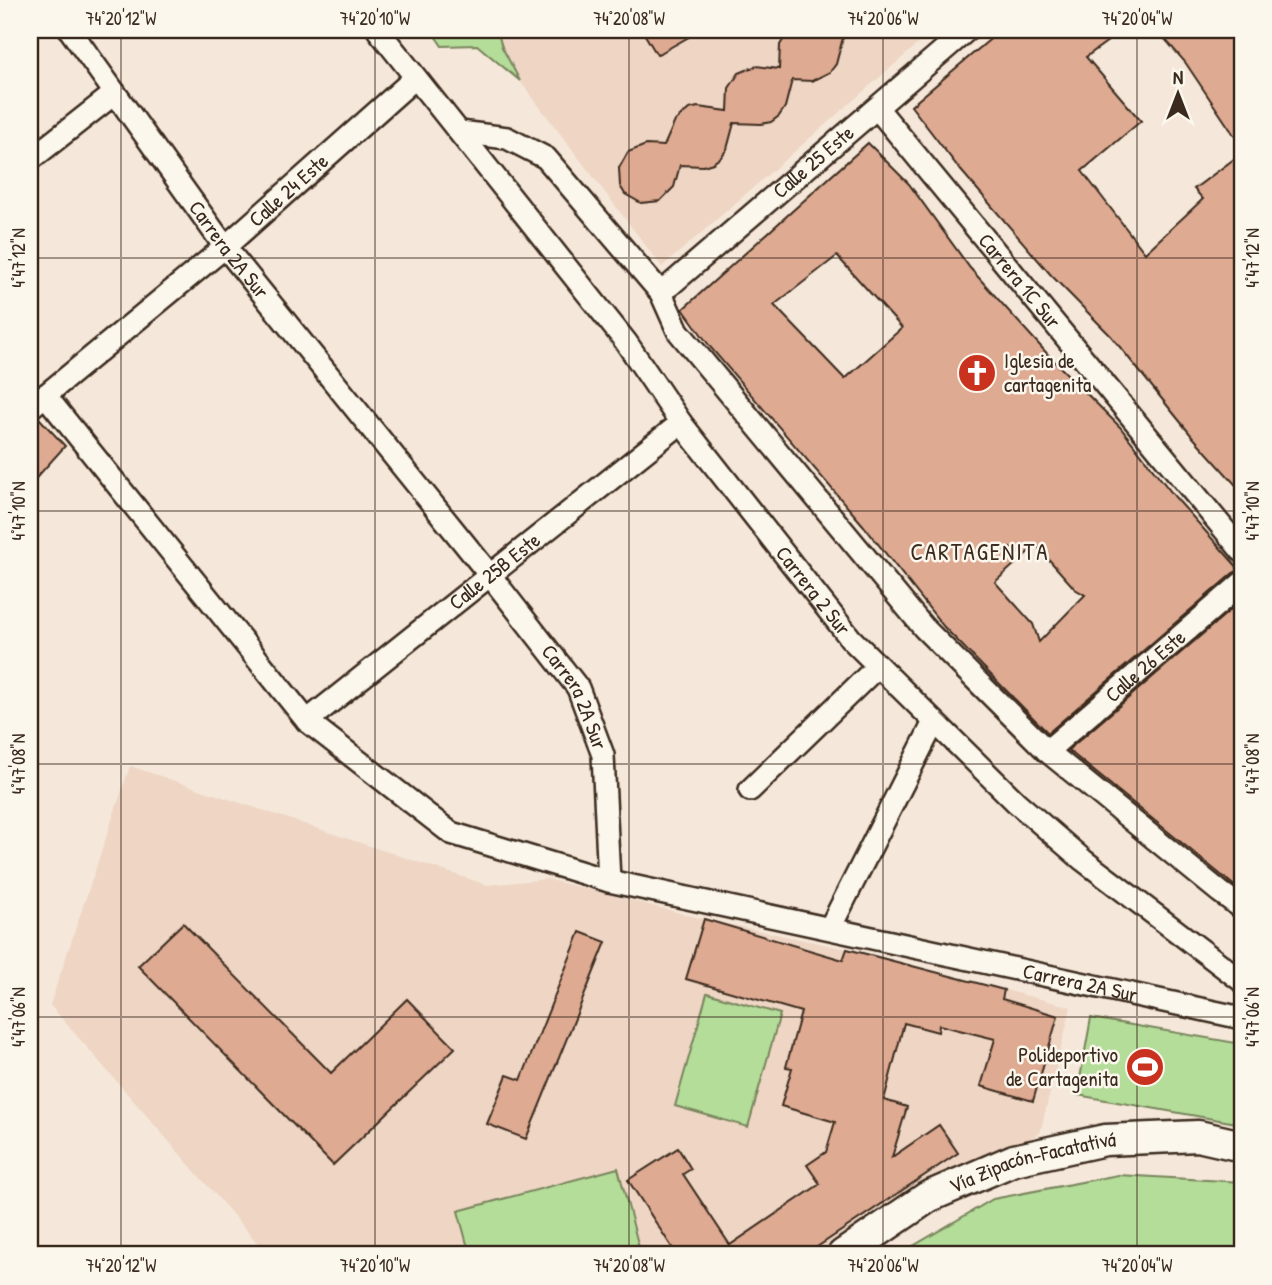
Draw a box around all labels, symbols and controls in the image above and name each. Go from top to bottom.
text: 74°20'12"W [86,6,156,31]
text: 74°20'10"W [340,6,410,31]
text: 74°20'08"W [593,6,665,31]
text: 74°20'06"W [847,6,919,31]
text: 74°20'04"W [1102,6,1172,31]
north arrow [1142,60,1212,130]
text: N [1173,64,1183,90]
street label: Calle 25 Este [766,118,860,205]
street label: Calle 24 Este [242,147,334,233]
street label: Carrera 2A Sur [182,194,276,304]
street label: Carrera 1C Sur [972,227,1068,334]
text: 4°47'12"N [6,228,31,288]
text: 4°47'12"N [1240,228,1265,288]
place label: Iglesia de cartagenita [1004,346,1091,399]
church icon: Iglesia de cartagenita [956,352,998,394]
text: 4°47'10"N [6,481,31,541]
text: 4°47'10"N [1240,481,1265,541]
street label: Calle 25B Este [443,526,546,616]
district label: CARTAGENITA [910,536,1050,567]
street label: Carrera 2 Sur [769,540,858,641]
street label: Calle 26 Este [1099,623,1192,709]
street label: Carrera 2A Sur [535,638,615,754]
text: 4°47'08"N [6,734,31,794]
text: 4°47'08"N [1240,734,1265,794]
street label: Carrera 2A Sur [1020,956,1140,1009]
text: 4°47'06"N [6,987,31,1047]
text: 4°47'06"N [1240,987,1265,1047]
place label: Polideportivo de Cartagenita [1006,1040,1118,1093]
sports icon: Polideportivo de Cartagenita [1124,1046,1166,1088]
street label: Vía Zipacón-Facatativá [944,1125,1117,1200]
text: 74°20'12"W [86,1253,156,1278]
text: 74°20'10"W [340,1253,410,1278]
text: 74°20'08"W [593,1253,665,1278]
text: 74°20'06"W [847,1253,919,1278]
text: 74°20'04"W [1102,1253,1172,1278]

